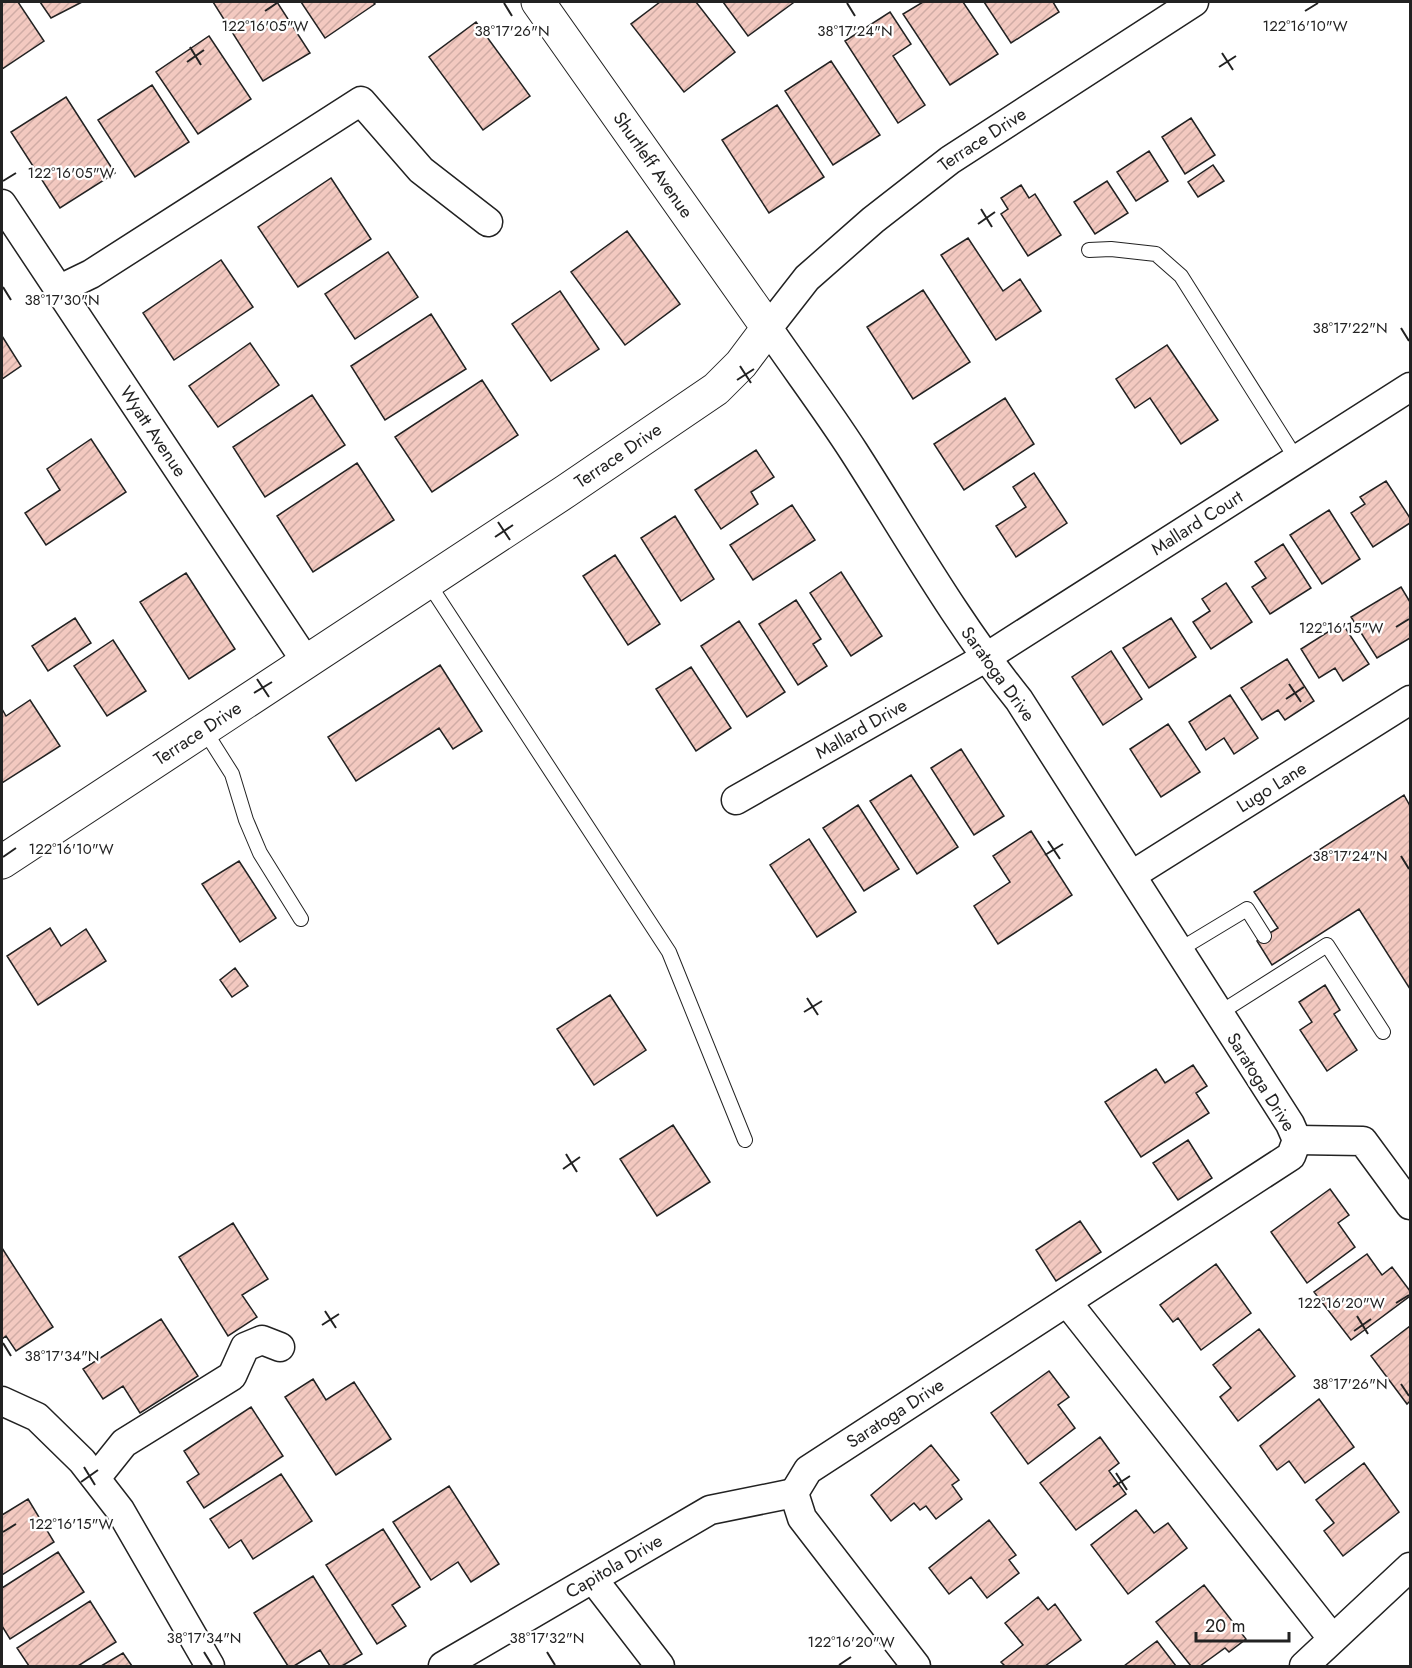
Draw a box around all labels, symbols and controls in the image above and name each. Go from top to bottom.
text: 122°16'05"W [222,15,309,37]
text: 122°16'10"W [1262,15,1348,37]
text: 38°17'26"N [474,20,550,42]
text: 38°17'24"N [817,20,893,42]
street label: Terrace Drive [933,101,1031,178]
street label: Shurtleff Avenue [607,107,699,223]
text: 122°16'05"W [28,162,115,184]
text: 38°17'30"N [24,289,100,311]
text: 38°17'22"N [1312,317,1388,339]
street label: Wyatt Avenue [113,381,193,482]
street label: Terrace Drive [569,417,667,495]
street label: Mallard Court [1146,484,1248,562]
text: 122°16'15"W [1299,617,1383,639]
street label: Saratoga Drive [955,621,1041,727]
street label: Mallard Drive [810,692,912,765]
street label: Terrace Drive [148,695,247,772]
street label: Lugo Lane [1232,755,1312,819]
text: 122°16'10"W [28,838,114,860]
text: 38°17'24"N [1312,845,1388,867]
street label: Saratoga Drive [1220,1028,1302,1136]
text: 122°16'20"W [1297,1292,1385,1314]
text: 38°17'34"N [25,1345,100,1367]
street label: Saratoga Drive [841,1372,949,1455]
text: 38°17'26"N [1312,1373,1388,1395]
text: 122°16'15"W [29,1513,113,1535]
street label: Capitola Drive [561,1528,667,1605]
scale bar [1196,1605,1289,1643]
text: 20 m [1205,1613,1245,1639]
text: 38°17'34"N [167,1627,242,1649]
text: 38°17'32"N [510,1627,584,1649]
text: 122°16'20"W [807,1631,895,1653]

